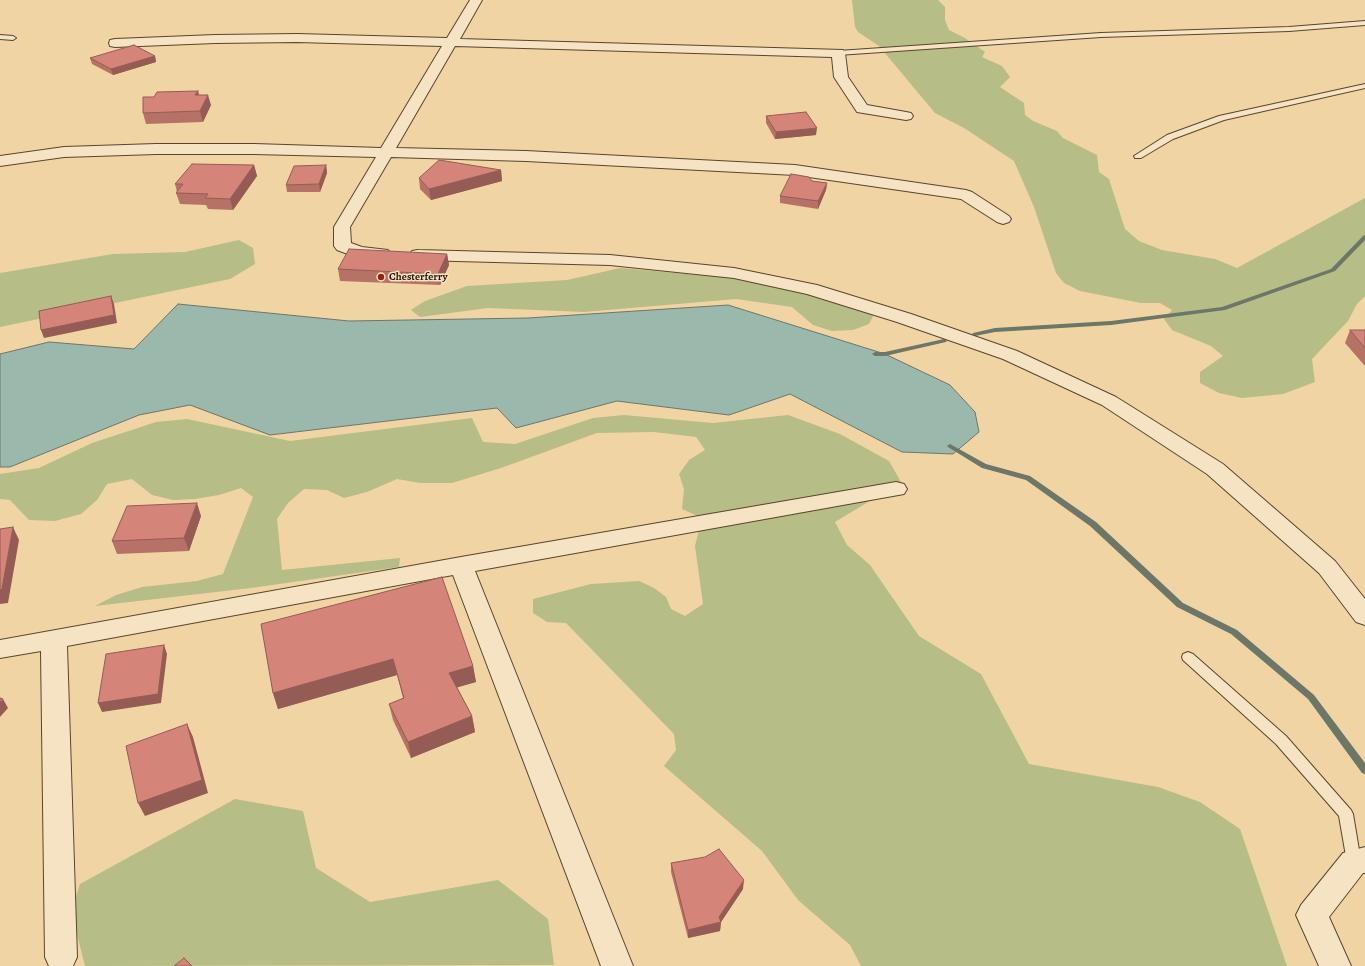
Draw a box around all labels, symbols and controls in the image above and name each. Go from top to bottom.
place label: Chesterferry [389,270,448,284]
marker: Chesterferry [376,272,386,282]

